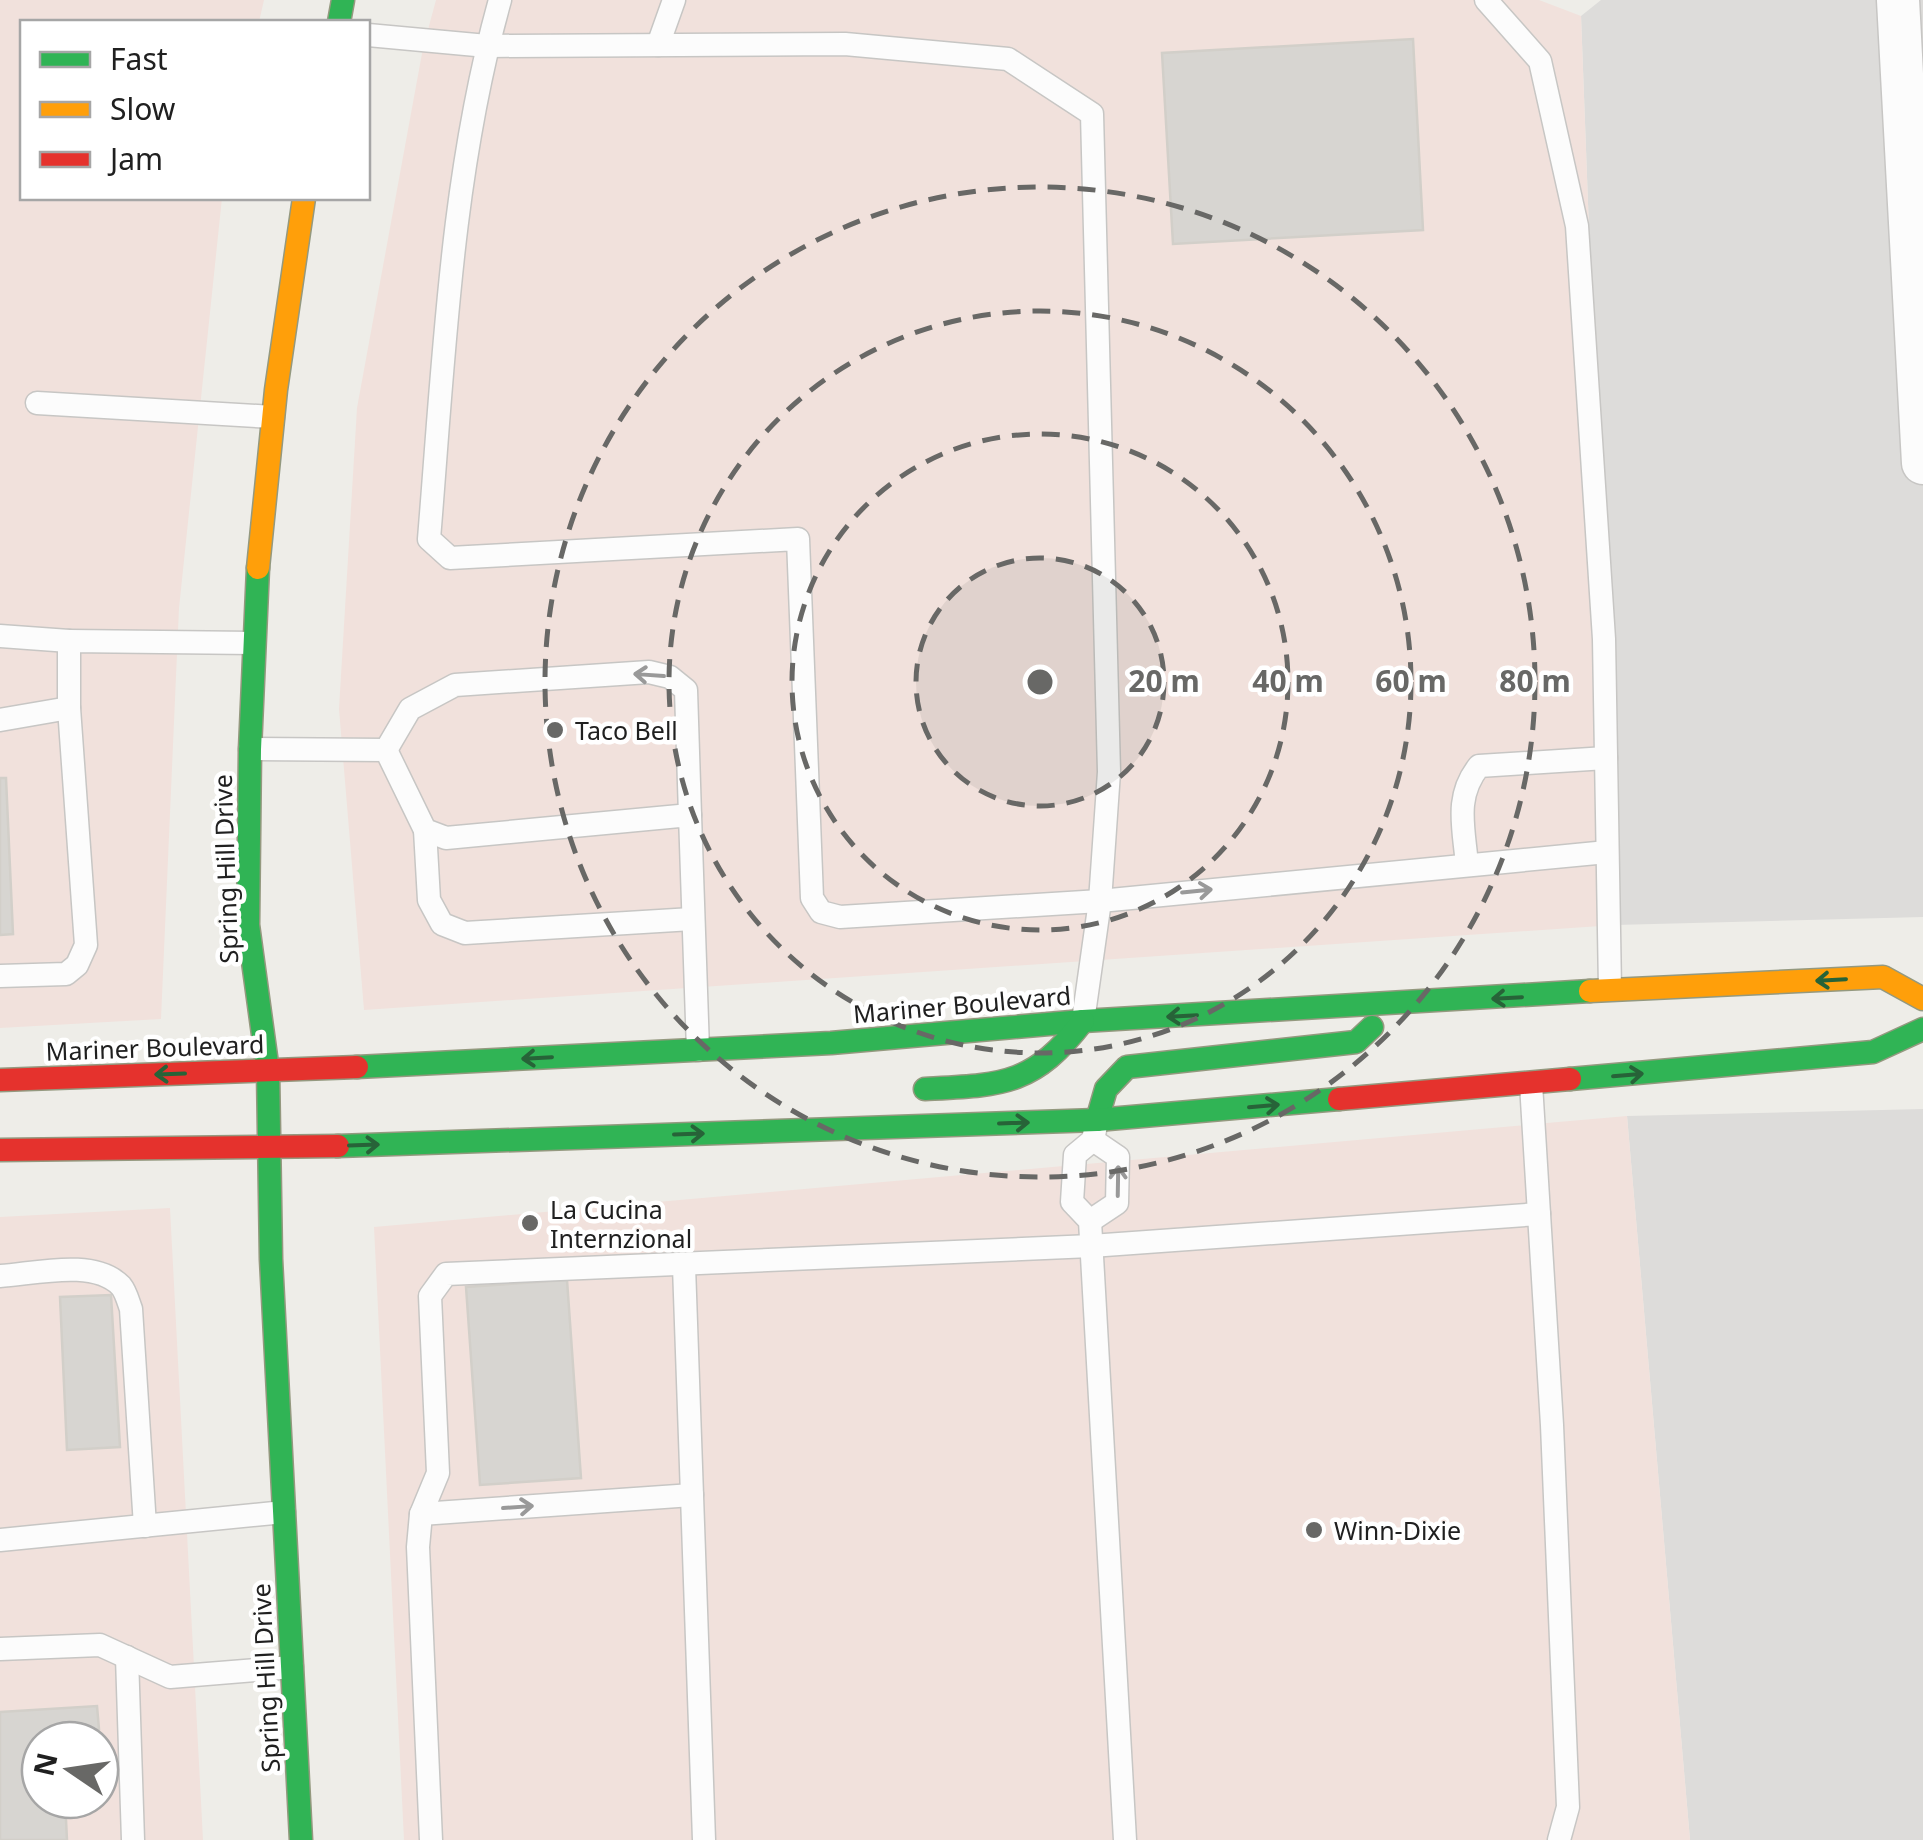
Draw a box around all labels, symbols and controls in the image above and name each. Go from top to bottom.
legend [20,20,370,200]
text: Fast [110,38,168,79]
text: Slow [110,88,176,129]
text: Jam [107,138,163,179]
text: 20 m [1128,660,1200,701]
text: 40 m [1252,660,1324,701]
text: 60 m [1375,660,1447,701]
text: 80 m [1499,660,1571,701]
centre of rings [1022,664,1058,700]
one-way arrow [633,665,665,684]
place label: Taco Bell [575,713,678,747]
marker: Taco Bell [544,719,566,741]
street label: Spring Hill Drive [205,774,245,964]
one-way arrow [1181,882,1213,901]
one-way arrow [1816,971,1848,990]
street label: Mariner Boulevard [852,978,1072,1030]
one-way arrow [1491,989,1524,1008]
one-way arrow [1167,1006,1199,1025]
street label: Mariner Boulevard [45,1026,265,1068]
one-way arrow [521,1049,553,1068]
one-way arrow [155,1065,187,1084]
one-way arrow [1611,1066,1643,1085]
one-way arrow [1247,1096,1279,1115]
one-way arrow [997,1113,1029,1132]
one-way arrow [673,1124,705,1143]
one-way arrow [348,1135,380,1154]
one-way arrow [1108,1166,1127,1198]
place label: La Cucina Internzional [550,1192,692,1255]
marker: La Cucina Internzional [519,1212,541,1234]
one-way arrow [502,1497,534,1516]
place label: Winn-Dixie [1334,1513,1461,1547]
marker: Winn-Dixie [1303,1519,1325,1541]
street label: Spring Hill Drive [243,1583,287,1773]
north arrow [20,1720,120,1820]
text: N [24,1749,66,1780]

